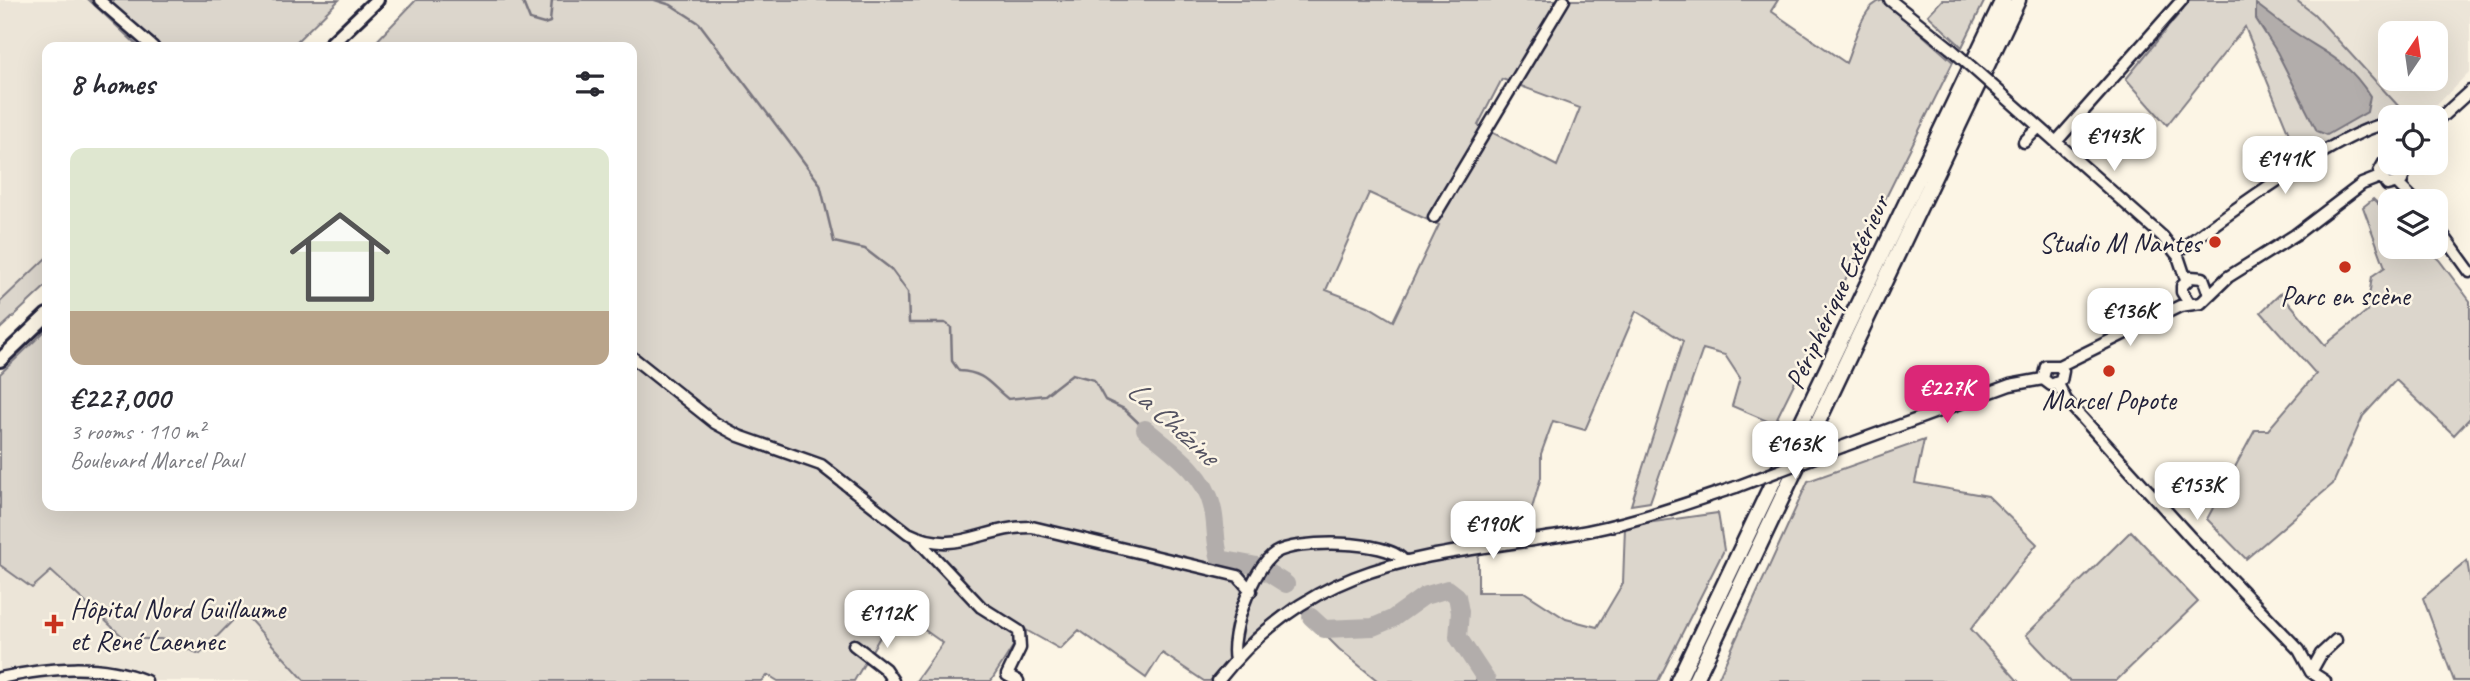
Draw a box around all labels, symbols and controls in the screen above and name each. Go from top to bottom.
north arrow [2378,21,2448,91]
map controls [2378,21,2448,259]
text: 8 homes [70,65,155,103]
icon: filters [571,65,609,103]
button: locate [2378,105,2448,175]
pin: €143K [2065,114,2163,173]
text: €143K [2087,121,2141,150]
pin: €141K [2236,136,2334,196]
text: €141K [2258,144,2312,173]
street label: Périphérique Extérieur [1777,188,1898,395]
button: layers [2378,189,2448,259]
icon: home [277,194,403,320]
place label: Studio M Nantes [2039,225,2203,260]
marker: Studio M Nantes [2207,234,2223,250]
marker: Parc en scène [2337,259,2353,275]
place label: Parc en scène [2280,278,2412,313]
pin: €136K [2081,288,2179,348]
text: €136K [2103,296,2157,325]
marker: Marcel Popote [2101,363,2117,379]
pin: €227K [1898,366,1996,425]
water label: La Chézine [1119,371,1230,476]
text: €227K [1921,373,1974,402]
text: €227,000 [70,379,170,417]
place label: Marcel Popote [2042,382,2178,417]
text: 3 rooms · 110 m² [70,417,205,446]
pin: €163K [1746,421,1844,481]
text: €163K [1768,429,1822,458]
text: Boulevard Marcel Paul [70,446,242,475]
pin: €153K [2148,462,2246,522]
text: €153K [2171,470,2223,499]
pin: €190K [1444,502,1542,561]
text: €190K [1467,509,1519,538]
pin: €112K [838,590,936,650]
place label: Hôpital Nord Guillaume et René Laennec [70,591,287,658]
text: €112K [860,598,914,627]
marker: Hôpital Nord Guillaume et René Laennec [44,614,64,634]

